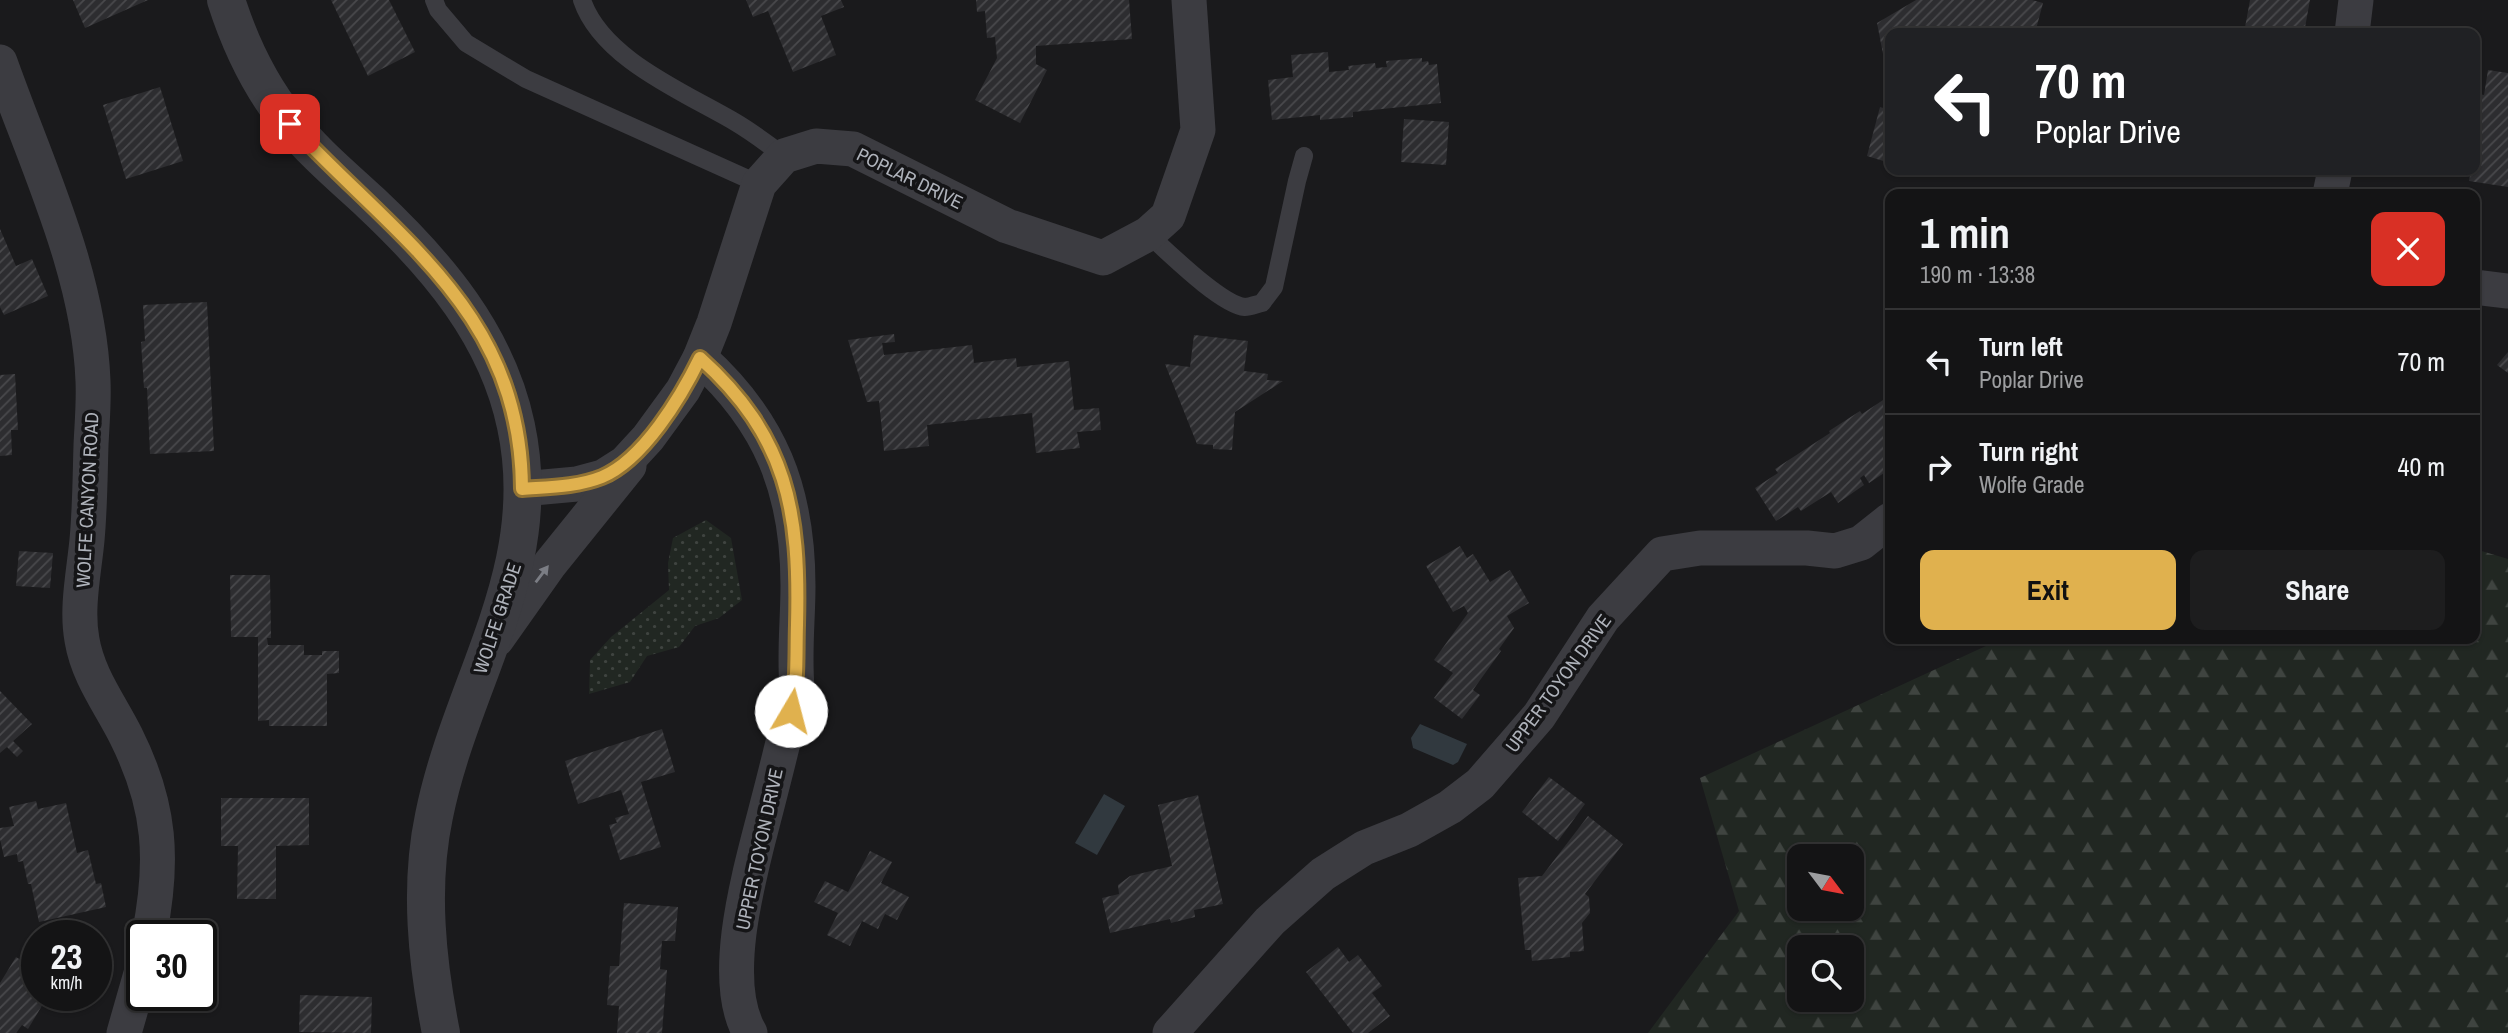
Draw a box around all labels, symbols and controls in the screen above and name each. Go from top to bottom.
text: 70 m [2035,47,2127,113]
icon: left [1920,56,2011,147]
pin [260,94,320,154]
icon: arrive [271,105,309,143]
text: Poplar Drive [2035,110,2181,153]
street label: POPLAR DRIVE [853,141,967,215]
text: 1 min [1920,205,2010,261]
button: close [2371,212,2445,286]
text: 190 m · 13:38 [1920,259,2035,290]
text: Turn left [1979,329,2063,364]
icon: left [1920,343,1958,381]
text: 70 m [2398,344,2445,379]
text: Poplar Drive [1979,364,2084,395]
street label: WOLFE CANYON ROAD [69,412,105,588]
text: Turn right [1979,434,2078,469]
icon: right [1920,448,1958,486]
text: 40 m [2398,449,2445,484]
text: Wolfe Grade [1979,469,2085,500]
button: Exit [1920,550,2176,630]
button: Share [2190,550,2445,630]
street label: WOLFE GRADE [467,559,527,677]
one-way arrow [535,566,550,584]
street label: UPPER TOYON DRIVE [1499,609,1617,757]
position arrow [754,674,828,748]
street label: UPPER TOYON DRIVE [729,766,789,932]
north arrow [1787,844,1864,920]
map controls [1787,844,1864,1012]
speed limit sign: 30 [126,920,217,1011]
text: 23 [51,933,82,980]
button: search [1787,935,1864,1012]
text: km/h [51,970,83,995]

